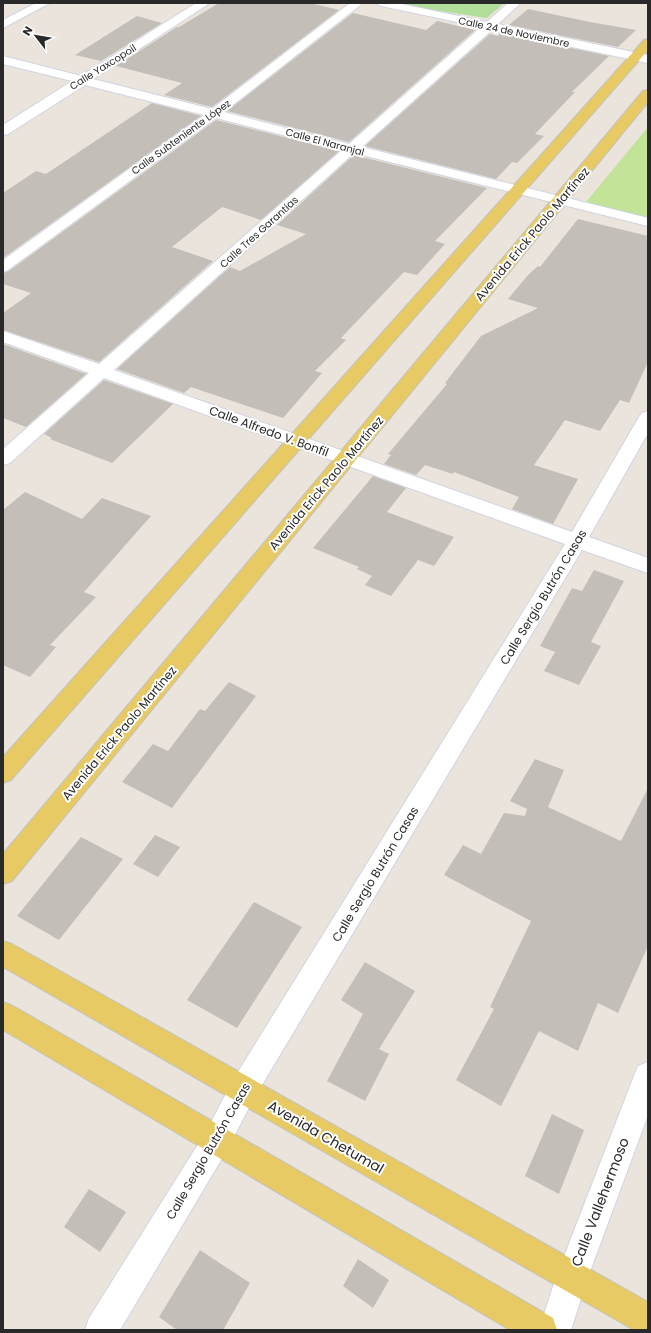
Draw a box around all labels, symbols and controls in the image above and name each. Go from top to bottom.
street label: Calle 24 de Noviembre [457,13,571,51]
north arrow [16,16,56,56]
text: N [18,23,36,39]
street label: Calle Yaxcopoil [67,40,139,94]
street label: Calle Subteniente López [128,96,234,178]
street label: Calle El Naranjal [284,124,366,160]
street label: Avenida Erick Paolo Martínez [471,163,593,305]
street label: Calle Tres Garantías [216,193,302,271]
street label: Calle Alfredo V. Bonfil [207,401,331,461]
street label: Avenida Erick Paolo Martínez [265,412,387,554]
street label: Calle Sergio Butrón Casas [496,526,590,668]
street label: Avenida Erick Paolo Martínez [58,662,180,804]
street label: Calle Sergio Butrón Casas [328,803,422,945]
street label: Calle Sergio Butrón Casas [162,1080,254,1222]
street label: Avenida Chetumal [264,1096,388,1178]
street label: Calle Vallehermoso [566,1135,634,1269]

